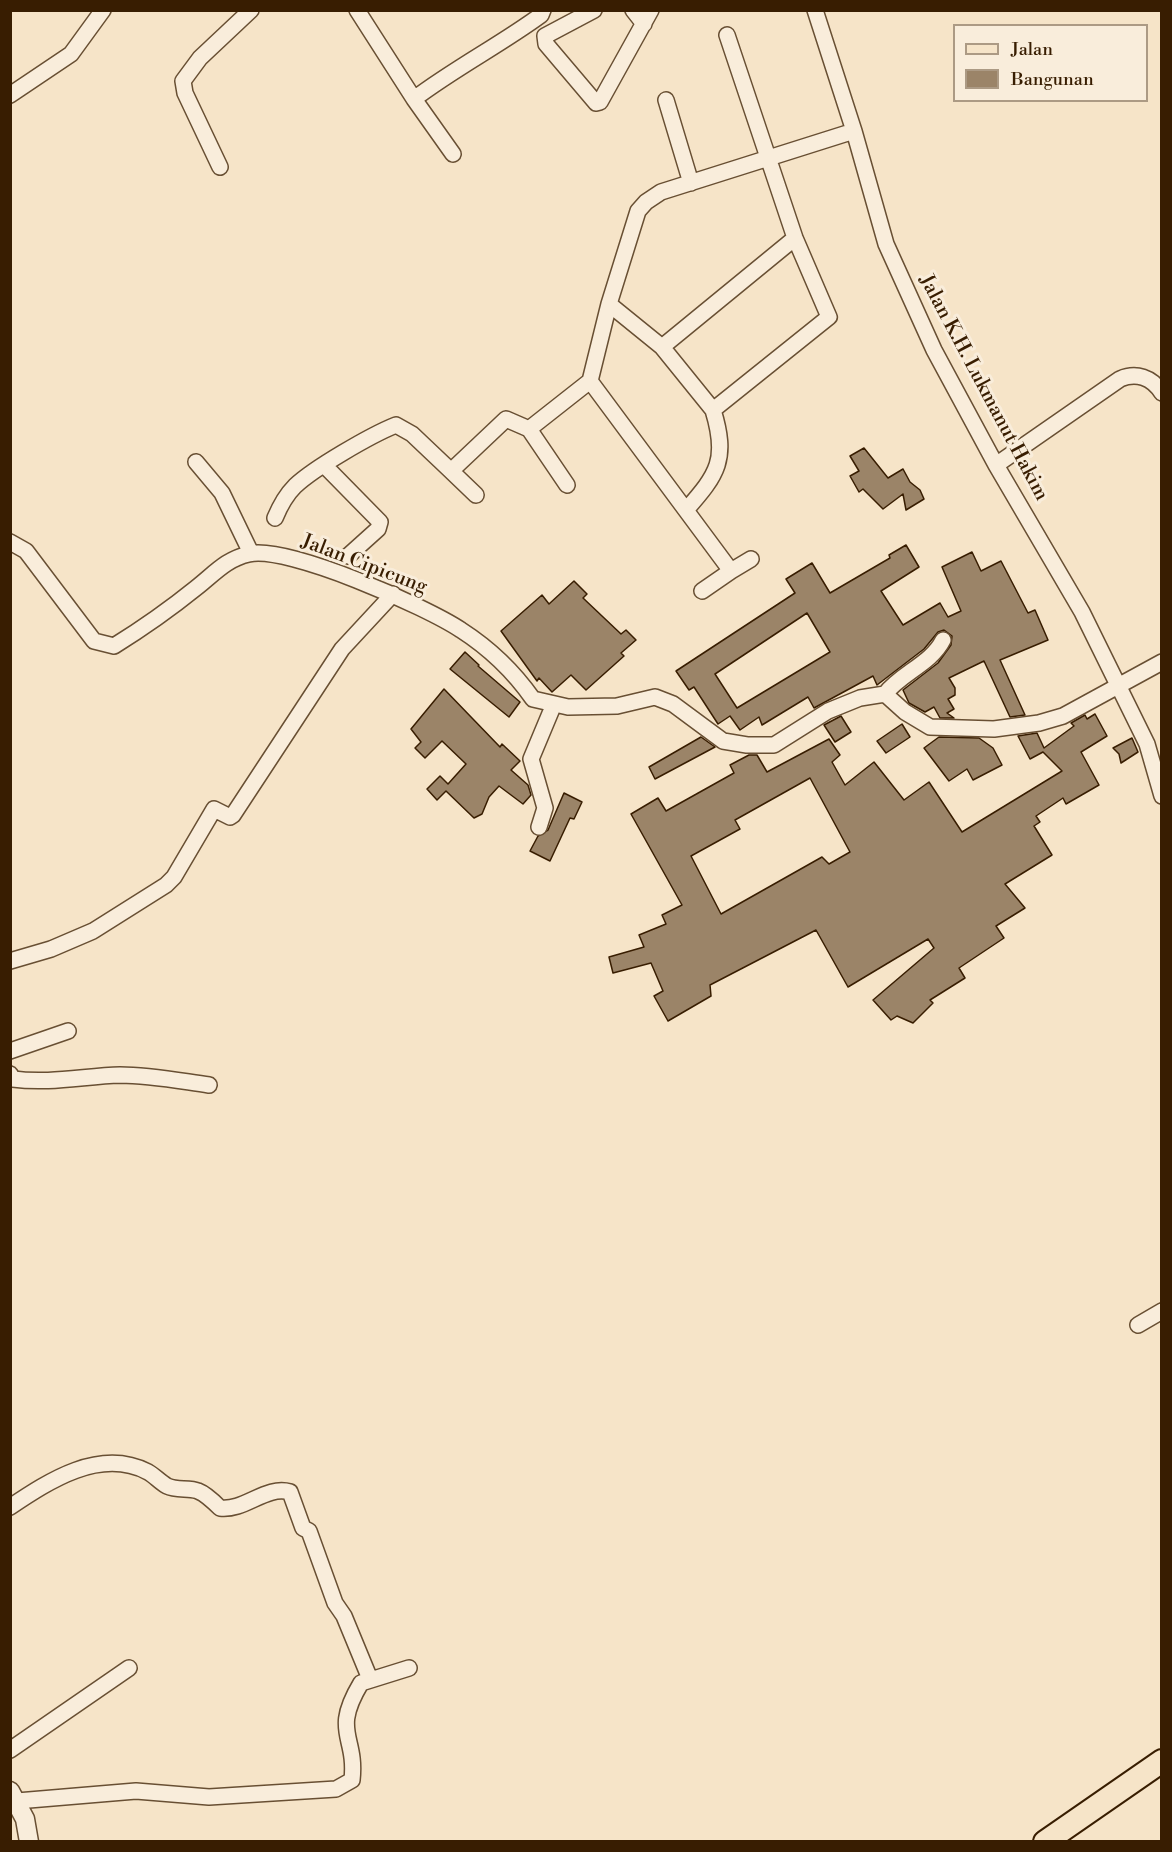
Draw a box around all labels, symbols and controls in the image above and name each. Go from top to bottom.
legend [953,24,1148,102]
text: Jalan [1011,38,1053,61]
text: Bangunan [1011,68,1094,91]
street label: Jalan K.H. Lukmanut Hakim [913,271,1053,505]
street label: Jalan Cipicung [298,530,430,600]

